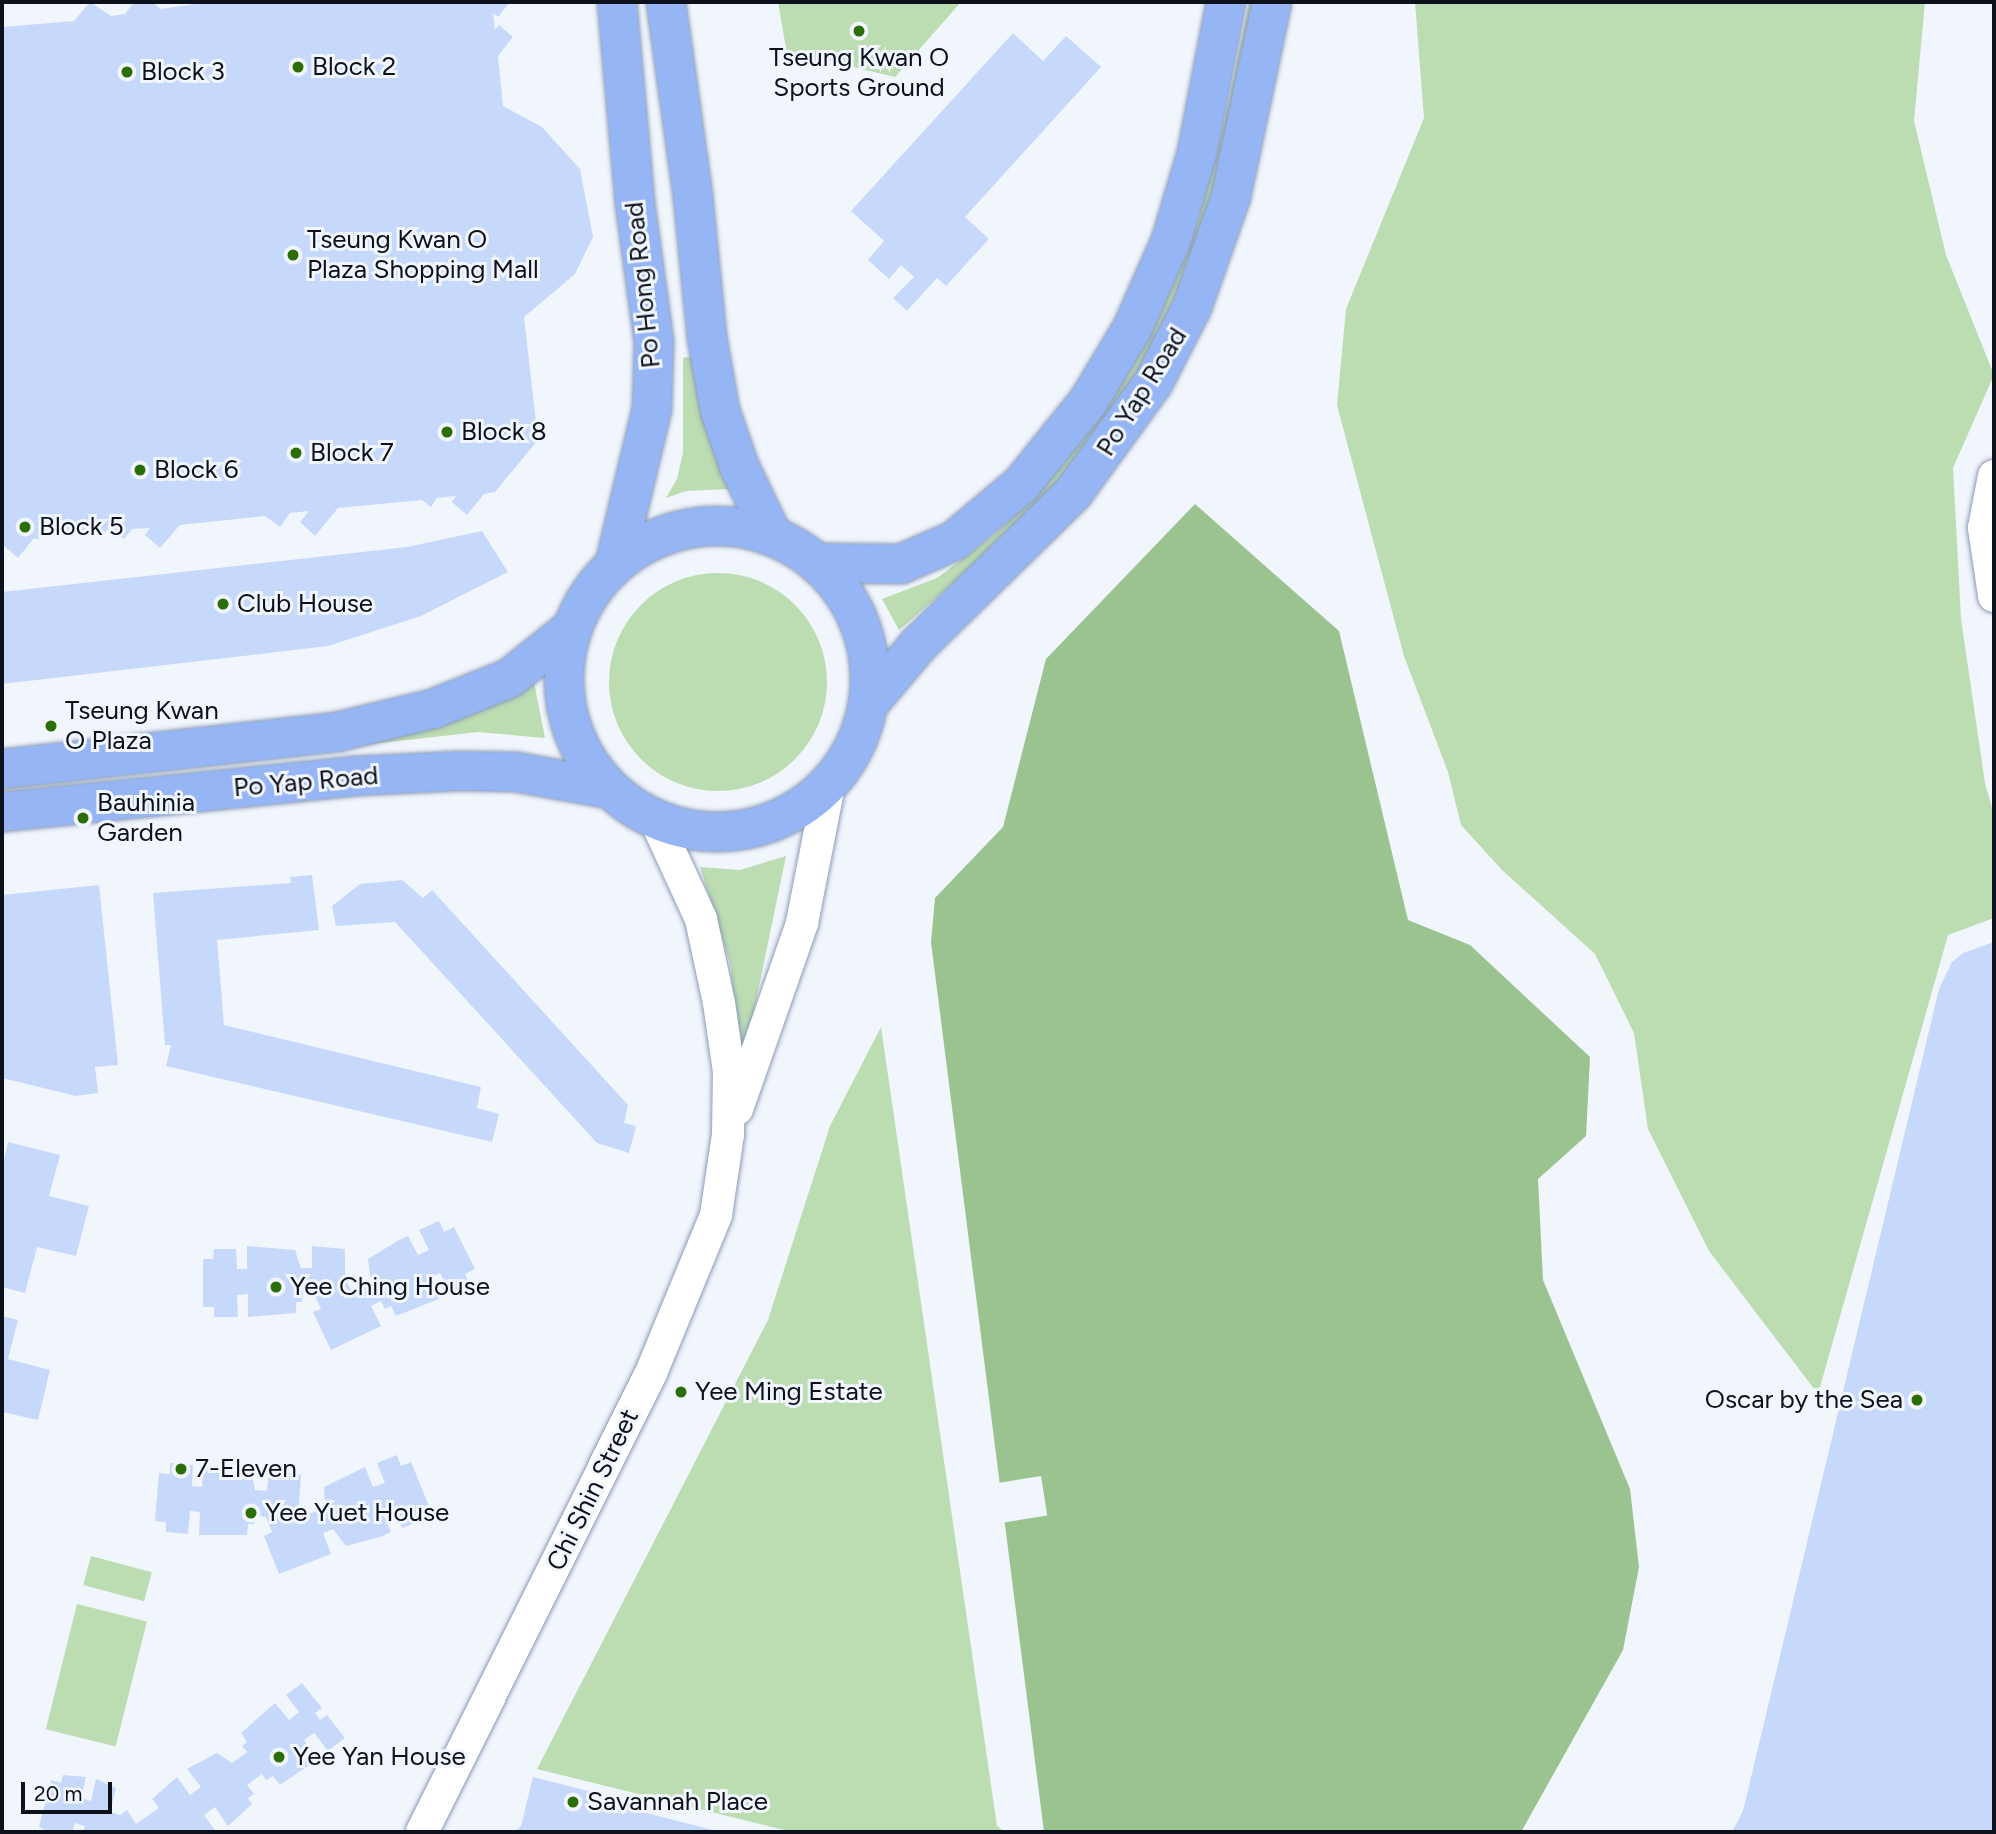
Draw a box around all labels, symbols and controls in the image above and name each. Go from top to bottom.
marker: Tseung Kwan O Sports Ground [851,23,867,39]
place label: Tseung Kwan O Sports Ground [769,42,949,104]
place label: Block 2 [312,51,396,83]
place label: Block 3 [141,56,225,88]
marker: Block 2 [290,59,306,75]
marker: Block 3 [119,64,135,80]
street label: Po Hong Road [619,200,667,370]
place label: Tseung Kwan O Plaza Shopping Mall [307,224,539,286]
marker: Tseung Kwan O Plaza Shopping Mall [285,247,301,263]
street label: Po Yap Road [1090,322,1194,462]
place label: Block 8 [461,416,547,448]
marker: Block 8 [439,424,455,440]
place label: Block 7 [310,437,394,469]
marker: Block 7 [288,445,304,461]
place label: Block 6 [154,454,238,486]
marker: Block 6 [132,462,148,478]
place label: Block 5 [39,511,124,543]
marker: Block 5 [17,519,33,535]
place label: Club House [237,588,373,620]
marker: Club House [215,596,231,612]
place label: Tseung Kwan O Plaza [65,695,219,756]
marker: Tseung Kwan O Plaza [43,718,59,734]
street label: Po Yap Road [232,760,380,804]
place label: Bauhinia Garden [97,787,195,848]
marker: Bauhinia Garden [75,810,91,826]
place label: Yee Ching House [290,1271,490,1303]
marker: Yee Ching House [268,1279,284,1295]
place label: Yee Ming Estate [695,1376,883,1408]
marker: Yee Ming Estate [673,1384,689,1400]
place label: Oscar by the Sea [1705,1384,1903,1416]
marker: Oscar by the Sea [1909,1392,1925,1408]
street label: Chi Shin Street [540,1404,646,1576]
place label: 7-Eleven [195,1453,297,1485]
marker: 7-Eleven [173,1461,189,1477]
place label: Yee Yuet House [265,1497,449,1529]
marker: Yee Yuet House [243,1505,259,1521]
place label: Yee Yan House [293,1741,466,1773]
marker: Yee Yan House [271,1749,287,1765]
scale bar [24,1768,116,1812]
text: 20 m [34,1781,82,1806]
place label: Savannah Place [587,1786,768,1818]
marker: Savannah Place [565,1794,581,1810]

